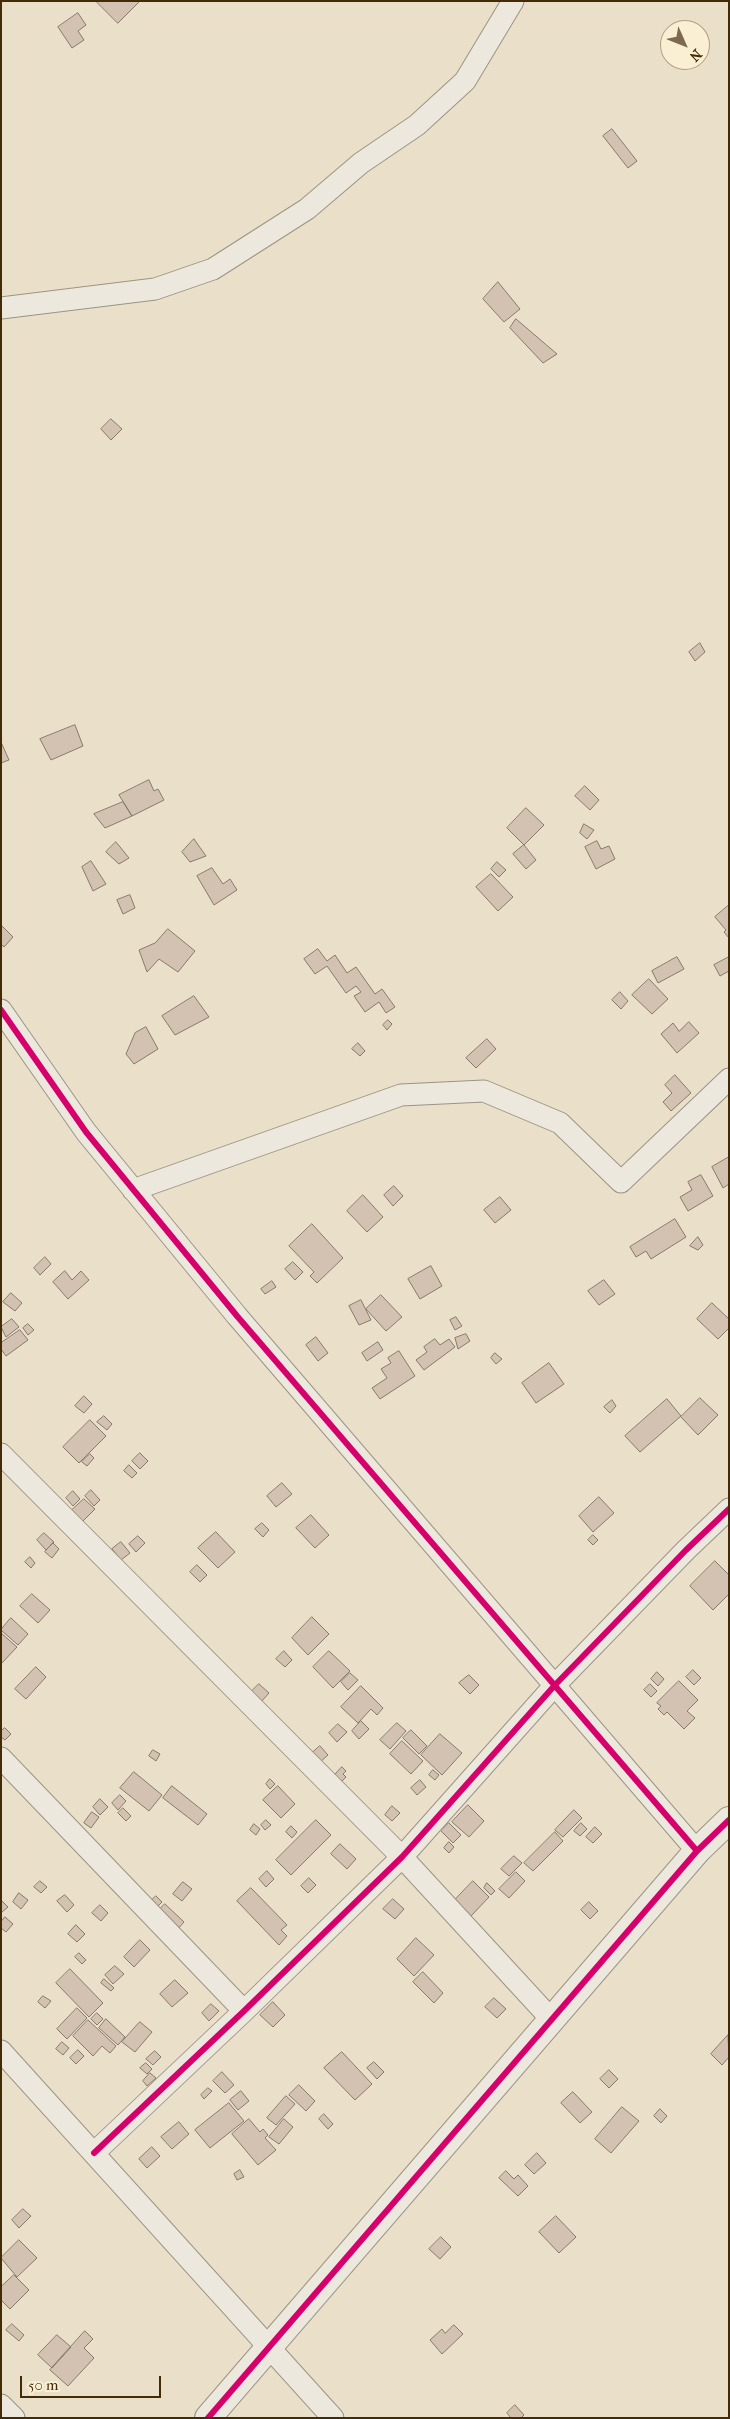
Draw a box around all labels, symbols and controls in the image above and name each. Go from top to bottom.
north arrow [660,20,710,70]
text: N [686,45,705,65]
scale bar [22,2366,164,2398]
text: 50 m [28,2376,58,2394]

